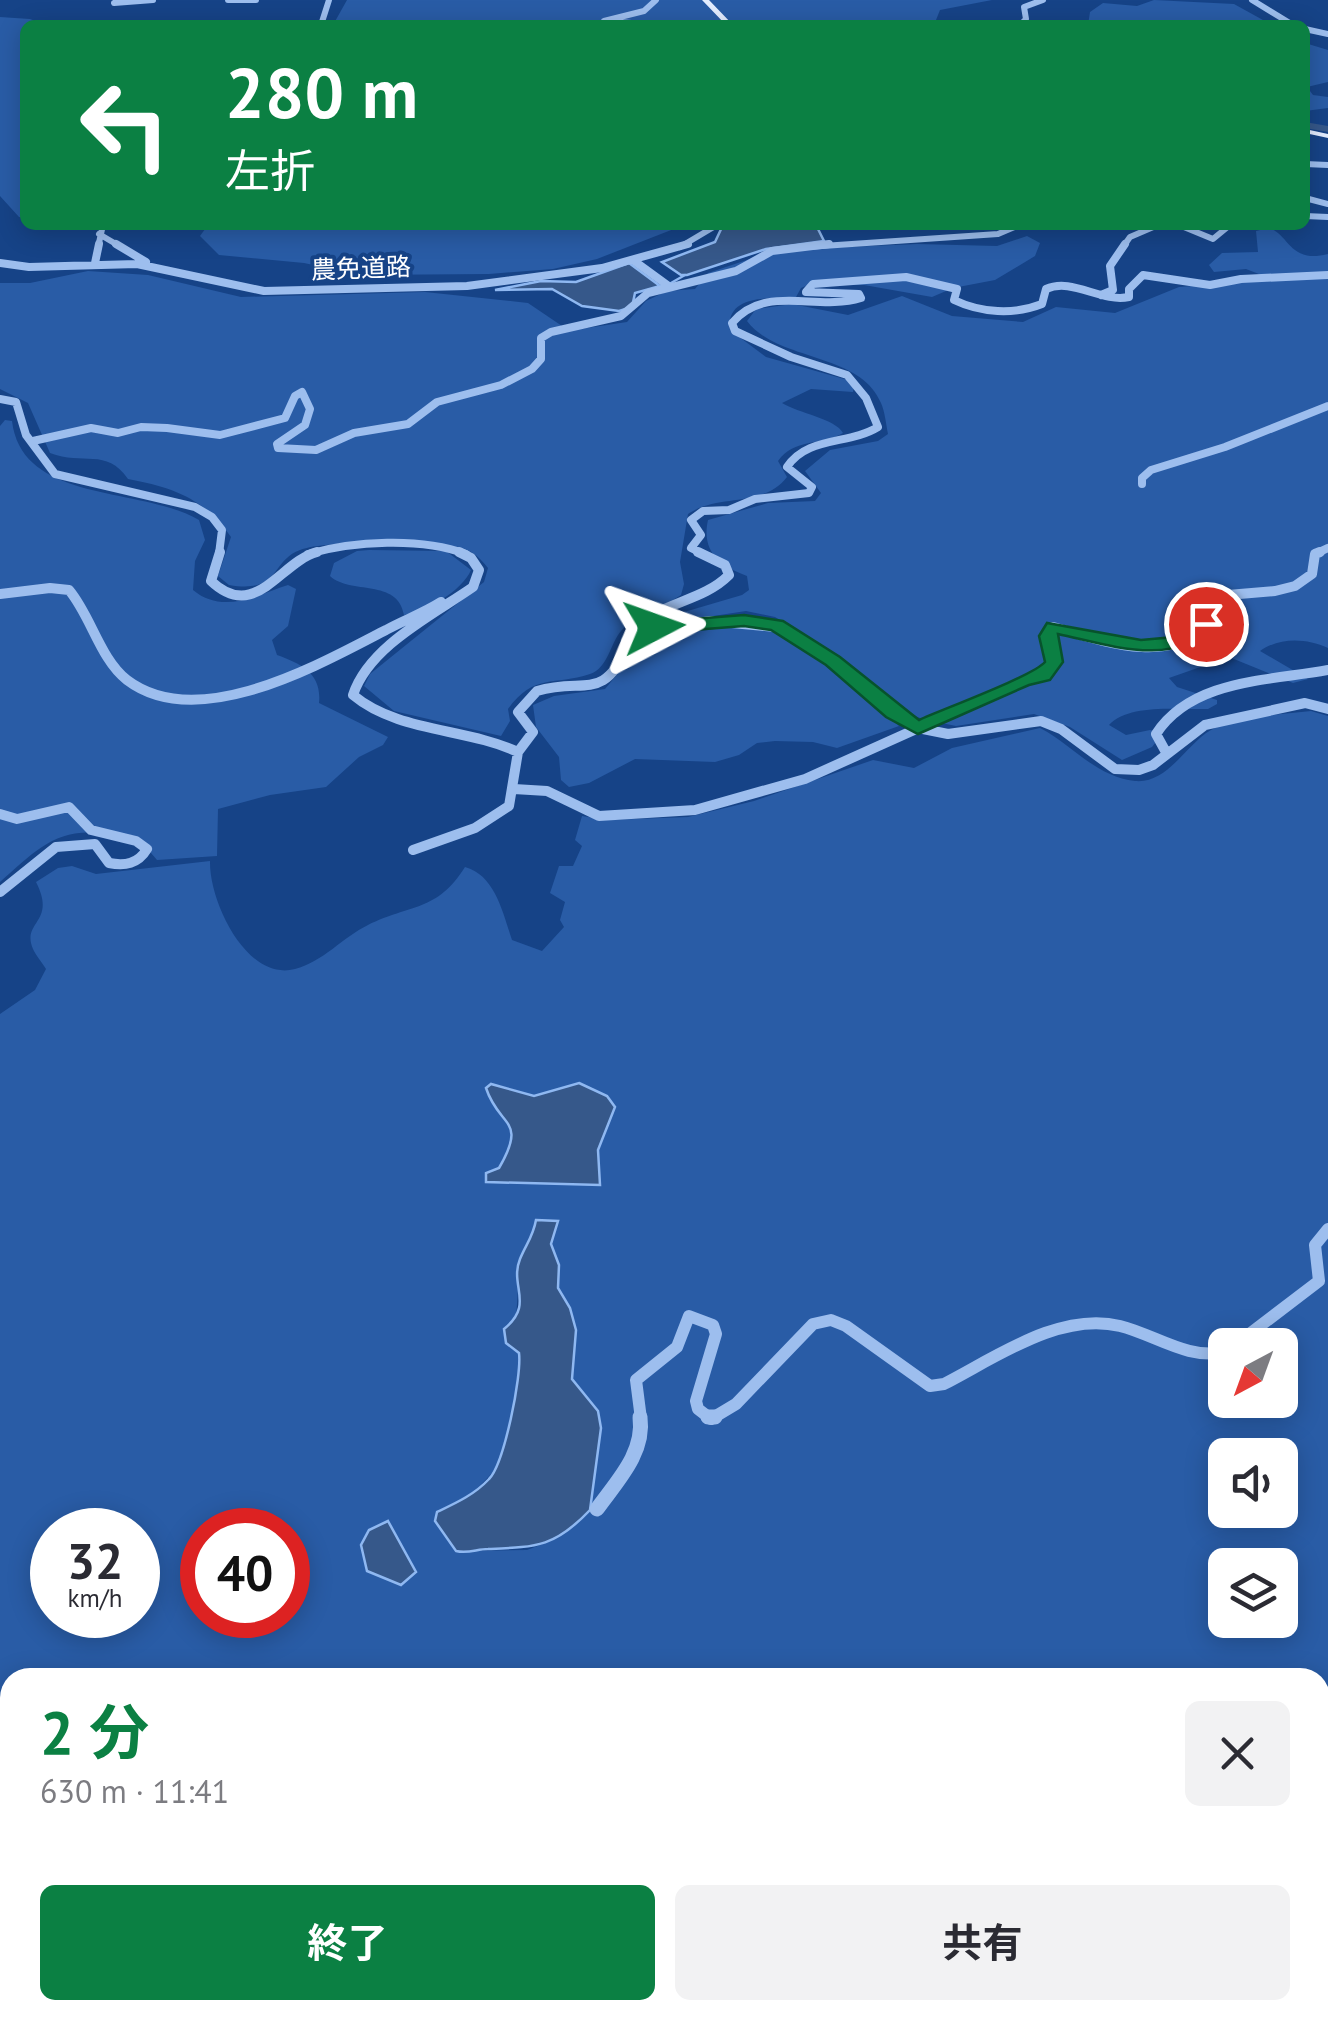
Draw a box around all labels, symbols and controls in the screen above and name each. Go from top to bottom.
text: 280 m [225,47,418,137]
icon: left [60,60,190,190]
text: 左折 [225,141,315,199]
street label: 農免道路 [310,250,412,286]
position arrow [602,575,706,679]
pin [1164,582,1249,667]
icon: arrive [1179,597,1234,652]
north arrow [1208,1328,1298,1418]
map controls [1208,1328,1298,1638]
button: sound [1208,1438,1298,1528]
speed limit sign: 40 [180,1508,310,1638]
text: 32 [67,1528,123,1593]
button: layers [1208,1548,1298,1638]
text: km/h [68,1582,122,1614]
text: 2 分 [40,1693,149,1771]
button: close [1185,1701,1290,1806]
text: 630 m · 11:41 [40,1770,229,1812]
button: 終了 [40,1885,655,2000]
button: 共有 [675,1885,1290,2000]

